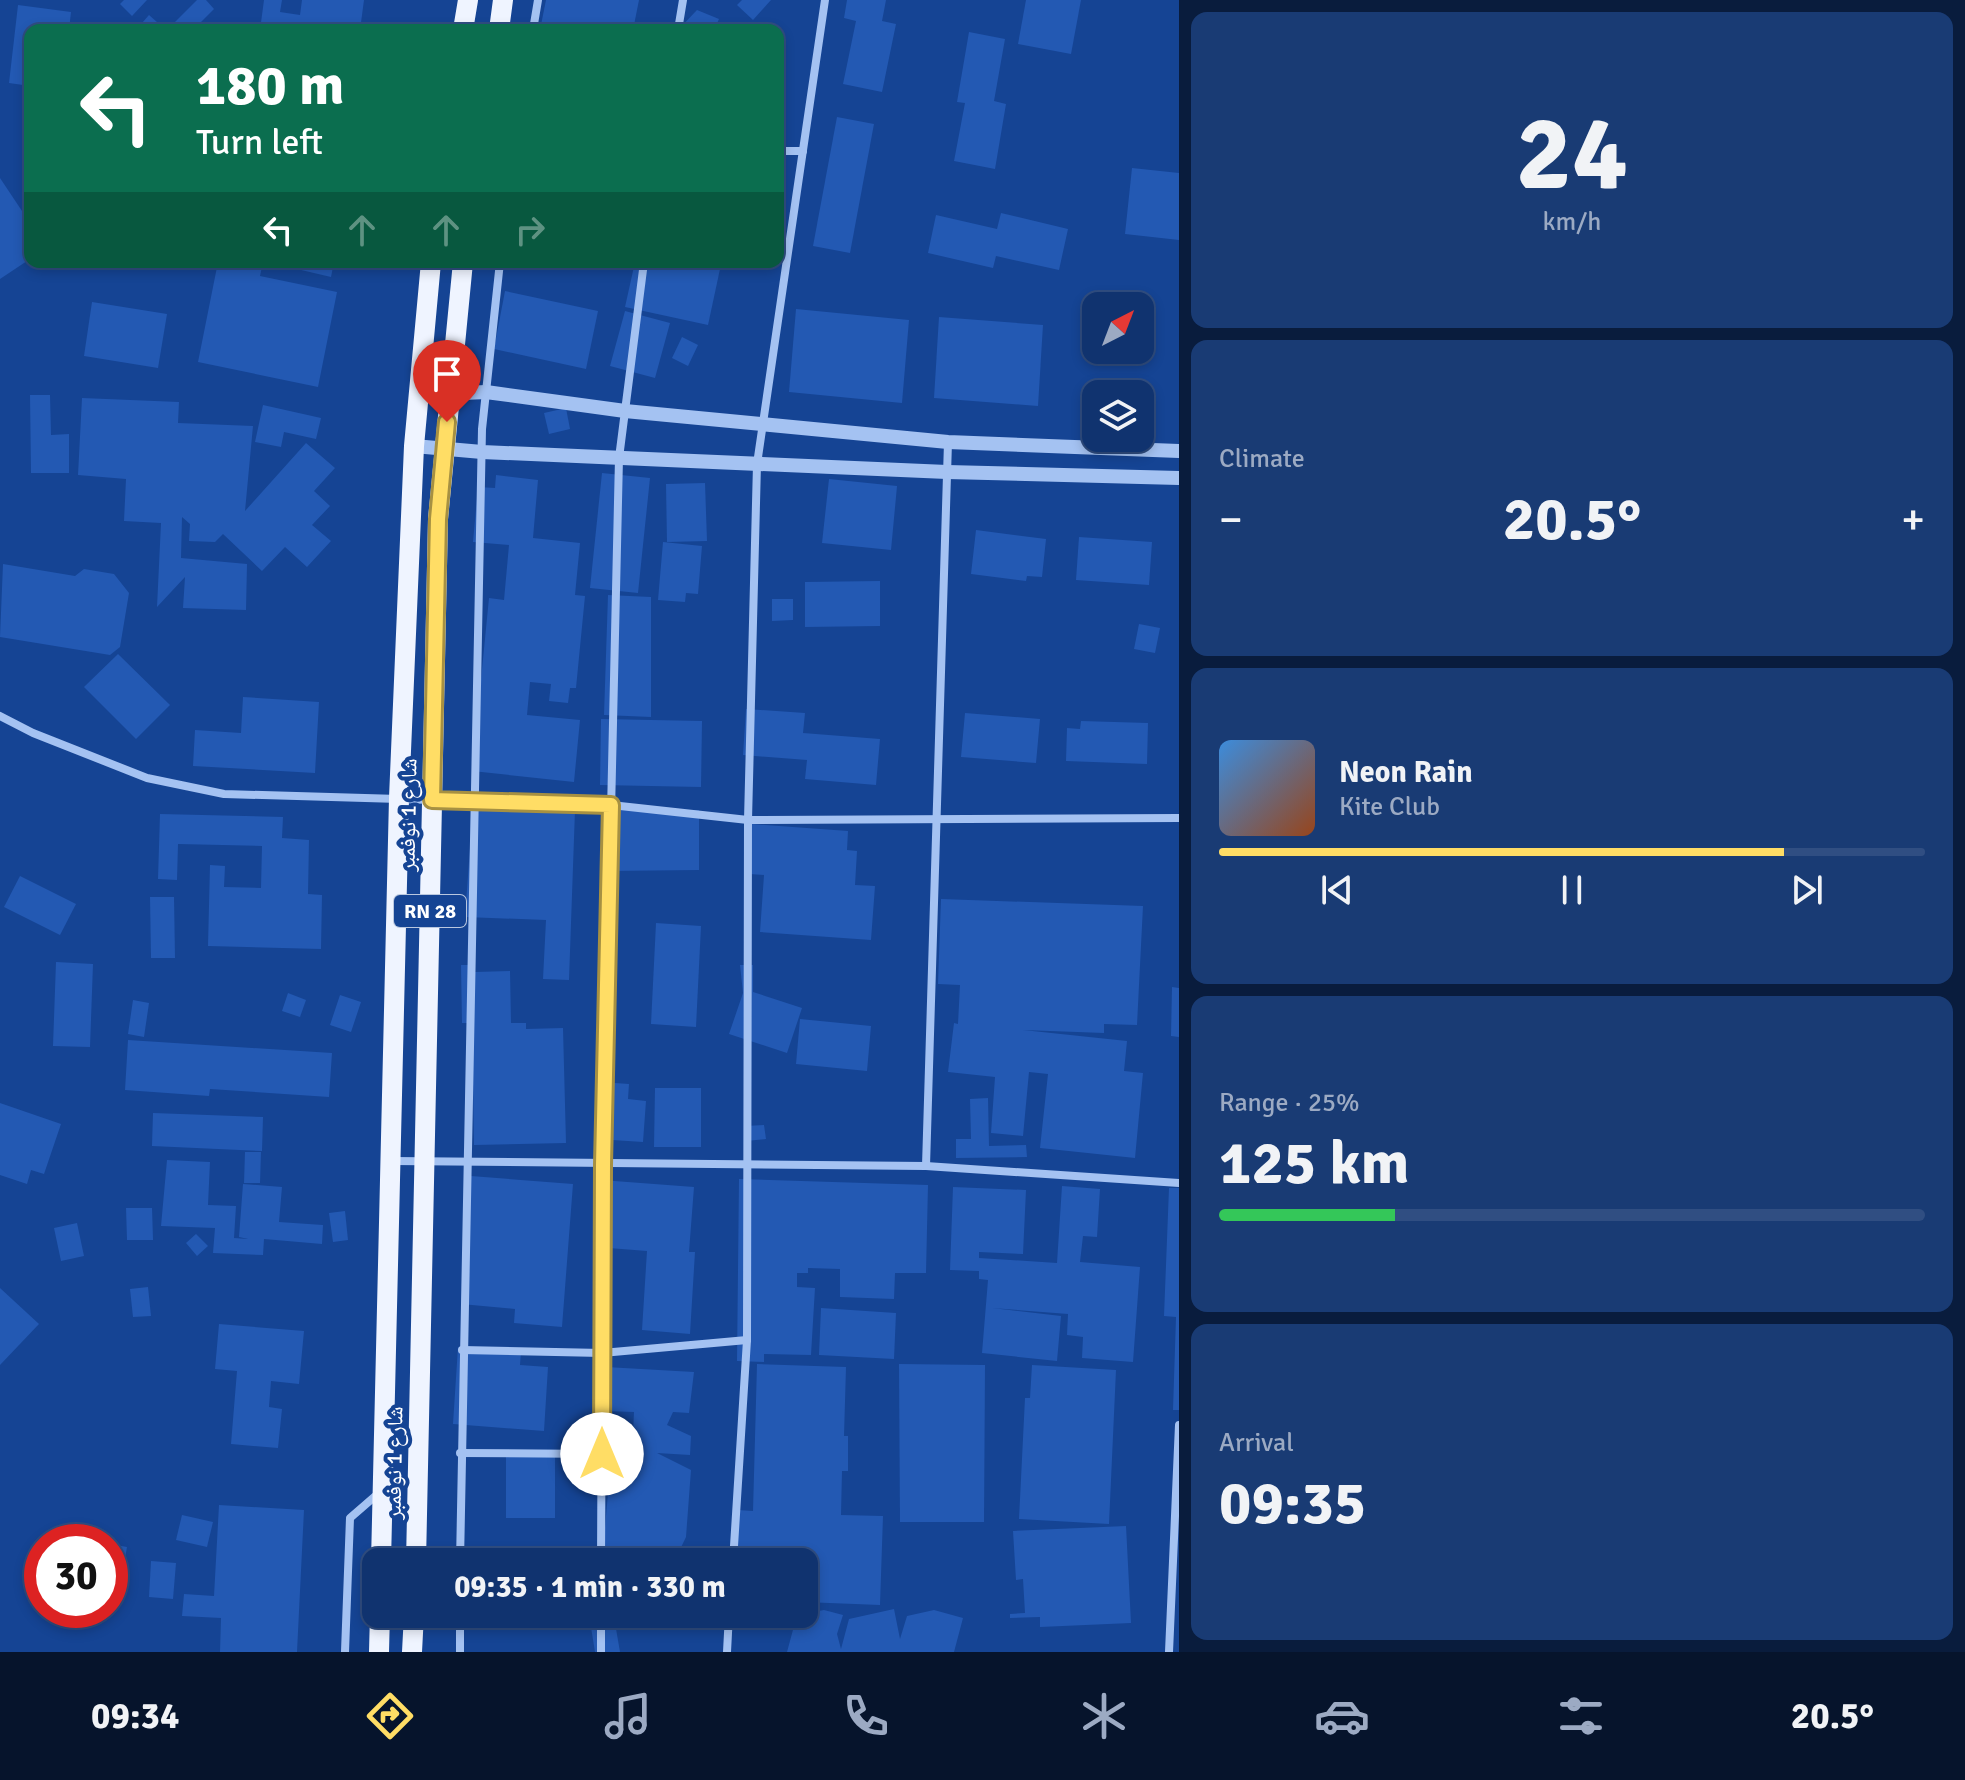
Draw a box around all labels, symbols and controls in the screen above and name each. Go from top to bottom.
text: 180 m [196,51,344,120]
icon: left [64,56,168,160]
text: 24 [1516,90,1628,218]
text: Turn left [196,120,323,165]
text: km/h [1543,206,1601,238]
icon: left [256,208,300,252]
icon: ahead [340,208,384,252]
icon: ahead [424,208,468,252]
icon: right [508,208,552,252]
north arrow [1082,292,1154,364]
map controls [1082,292,1154,452]
pin [413,340,481,422]
icon: arrive [425,352,469,396]
button: layers [1082,380,1154,452]
text: Climate [1219,443,1305,475]
text: 20.5° [1503,483,1641,557]
text: − [1219,493,1243,547]
text: + [1901,493,1925,547]
text: Neon Rain [1339,754,1473,791]
street label: شارع 1 نوفمبر [393,758,422,873]
text: Kite Club [1339,791,1440,823]
icon: previous [1315,868,1359,912]
icon: pause [1550,868,1594,912]
icon: next [1785,868,1829,912]
road number: RN 28 [394,895,466,927]
text: Range · 25% [1219,1087,1360,1119]
text: 125 km [1219,1127,1409,1201]
street label: شارع 1 نوفمبر [379,1406,408,1521]
position arrow [560,1412,644,1496]
text: Arrival [1219,1427,1294,1459]
text: 09:35 [1219,1467,1366,1541]
speed limit sign: 30 [24,1524,128,1628]
text: 09:35 · 1 min · 330 m [454,1569,726,1606]
icon: directions [362,1688,418,1744]
icon: music [600,1688,656,1744]
icon: phone [838,1688,894,1744]
icon: climate [1076,1688,1132,1744]
icon: car [1314,1688,1370,1744]
icon: filters [1553,1688,1609,1744]
text: 09:34 [91,1694,179,1739]
text: 20.5° [1791,1694,1874,1739]

